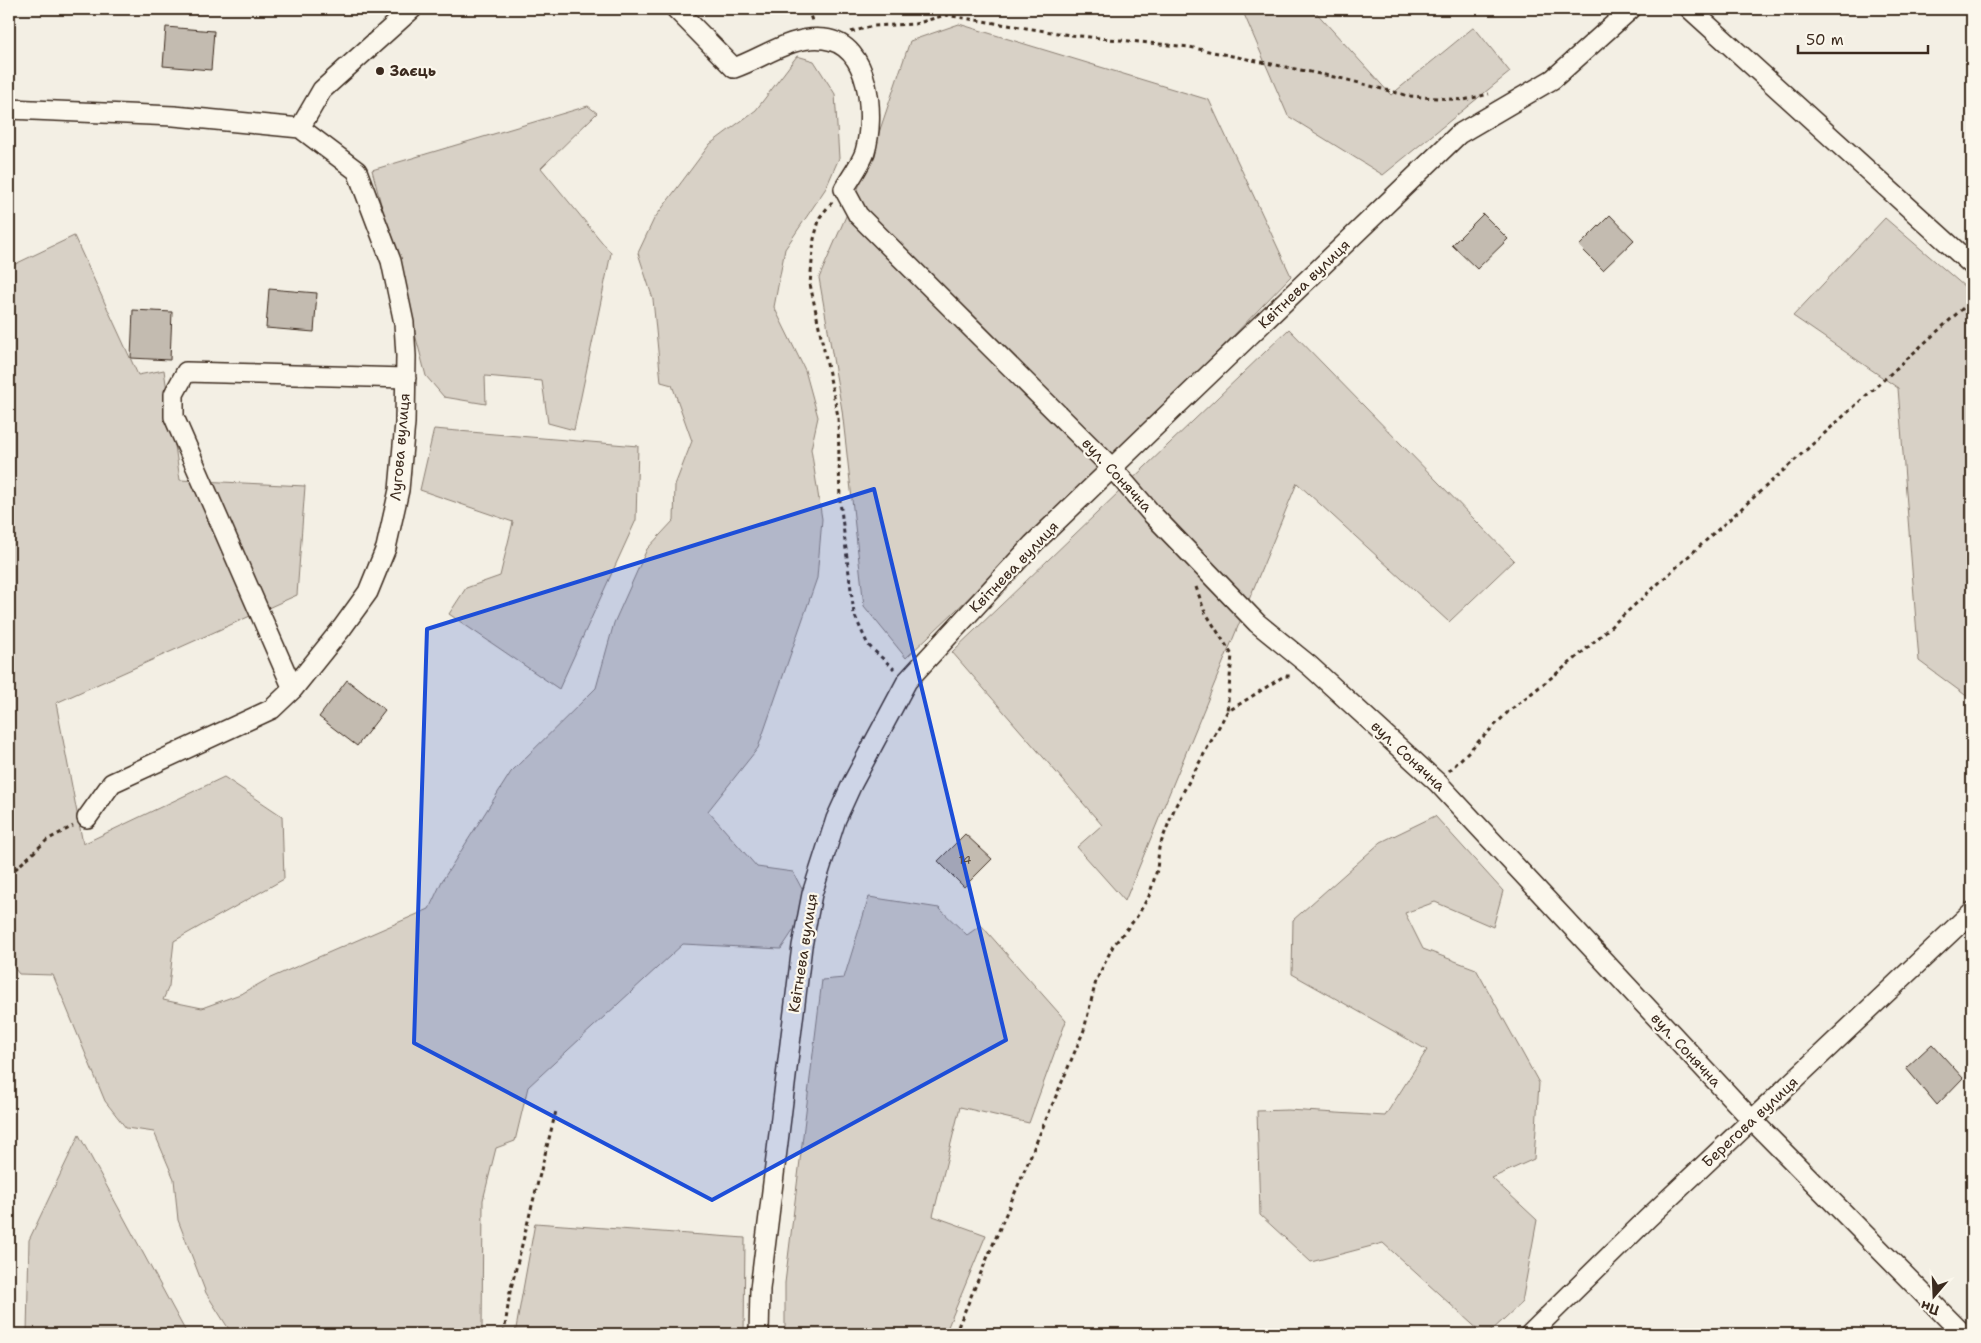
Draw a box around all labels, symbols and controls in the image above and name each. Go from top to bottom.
scale bar [1798,22,1928,54]
text: 50 m [1806,30,1844,50]
place label: Заєць [390,61,436,81]
marker: Заєць [374,65,386,77]
street label: Квітнева вулиця [1254,235,1354,333]
street label: Лугова вулиця [385,392,415,502]
street label: вул. Сонячна [1077,433,1157,517]
street label: Квітнева вулиця [965,517,1063,617]
street label: вул. Сонячна [1366,716,1450,796]
house number: 14 [959,852,971,868]
street label: Квітнева вулиця [784,892,822,1014]
street label: вул. Сонячна [1646,1008,1726,1092]
street label: Берегова вулиця [1698,1072,1802,1172]
north arrow [1908,1270,1958,1320]
text: Пн [1918,1297,1941,1320]

